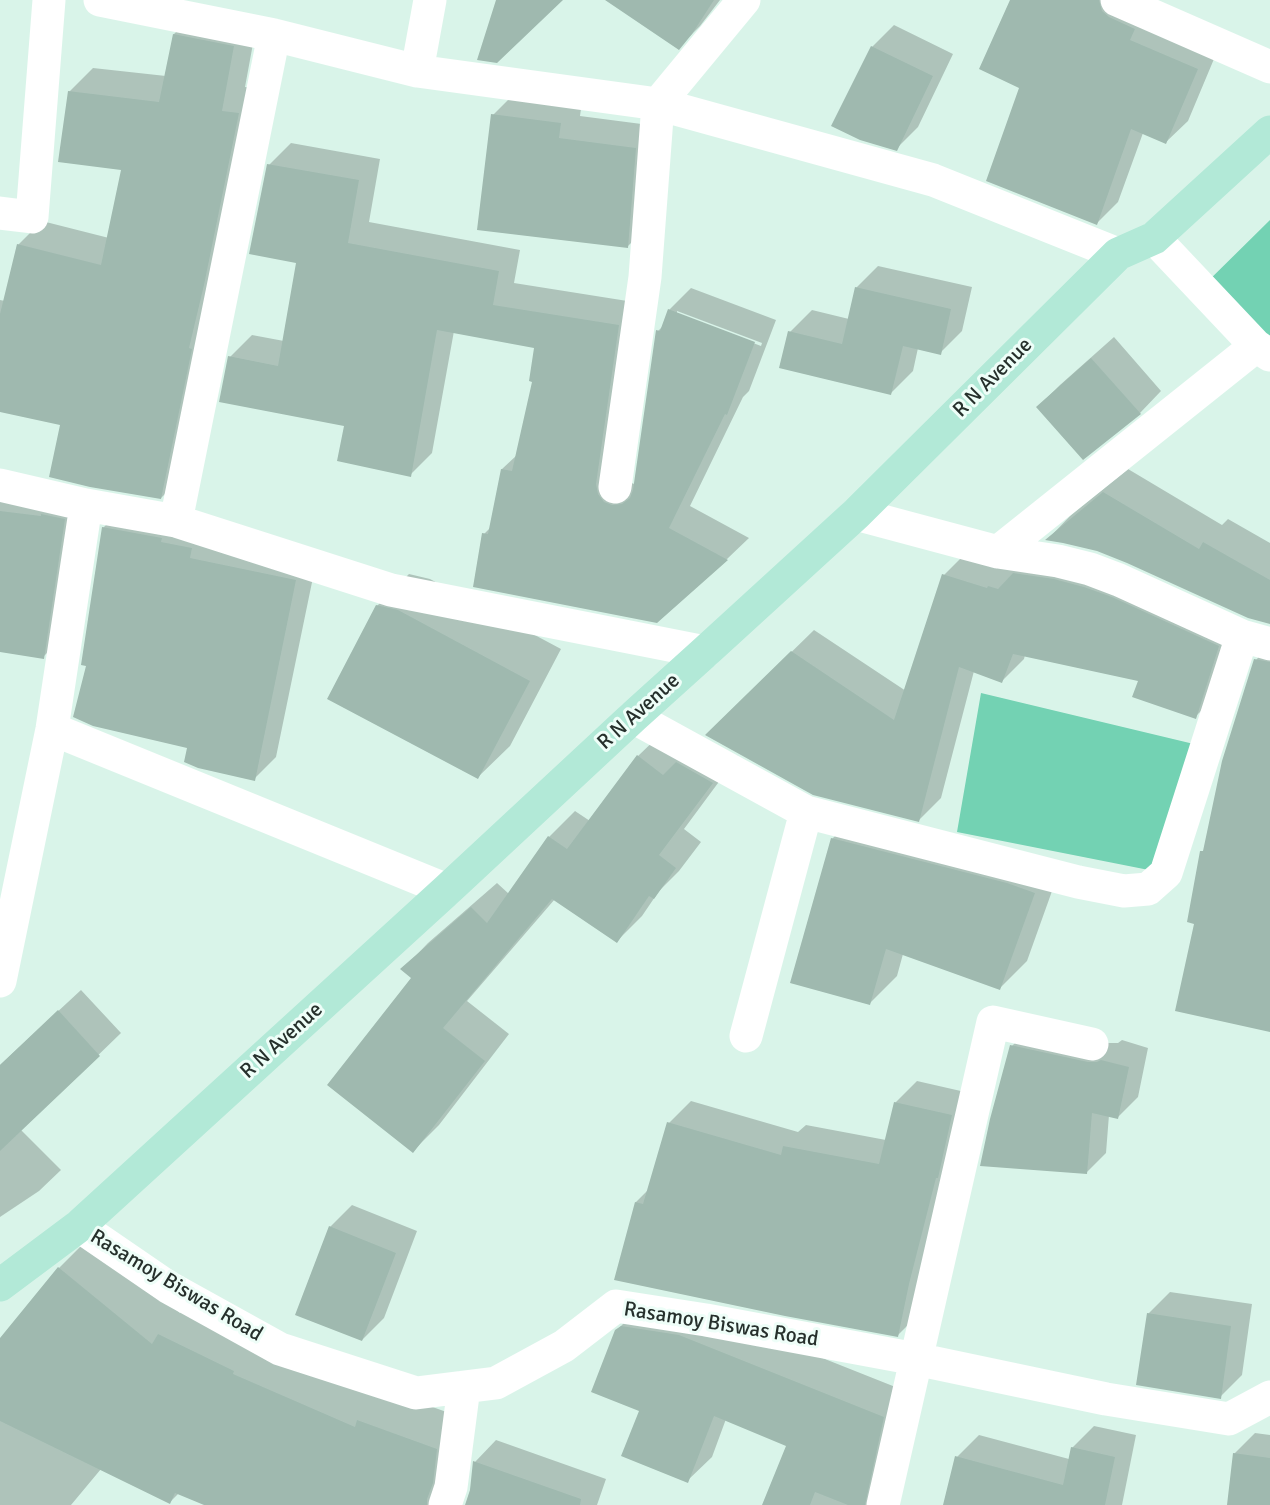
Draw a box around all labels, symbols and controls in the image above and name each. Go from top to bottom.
street label: R N Avenue [948,333,1038,423]
street label: R N Avenue [593,669,685,755]
street label: R N Avenue [236,998,328,1084]
street label: Rasamoy Biswas Road [85,1225,267,1347]
street label: Rasamoy Biswas Road [622,1297,820,1353]

